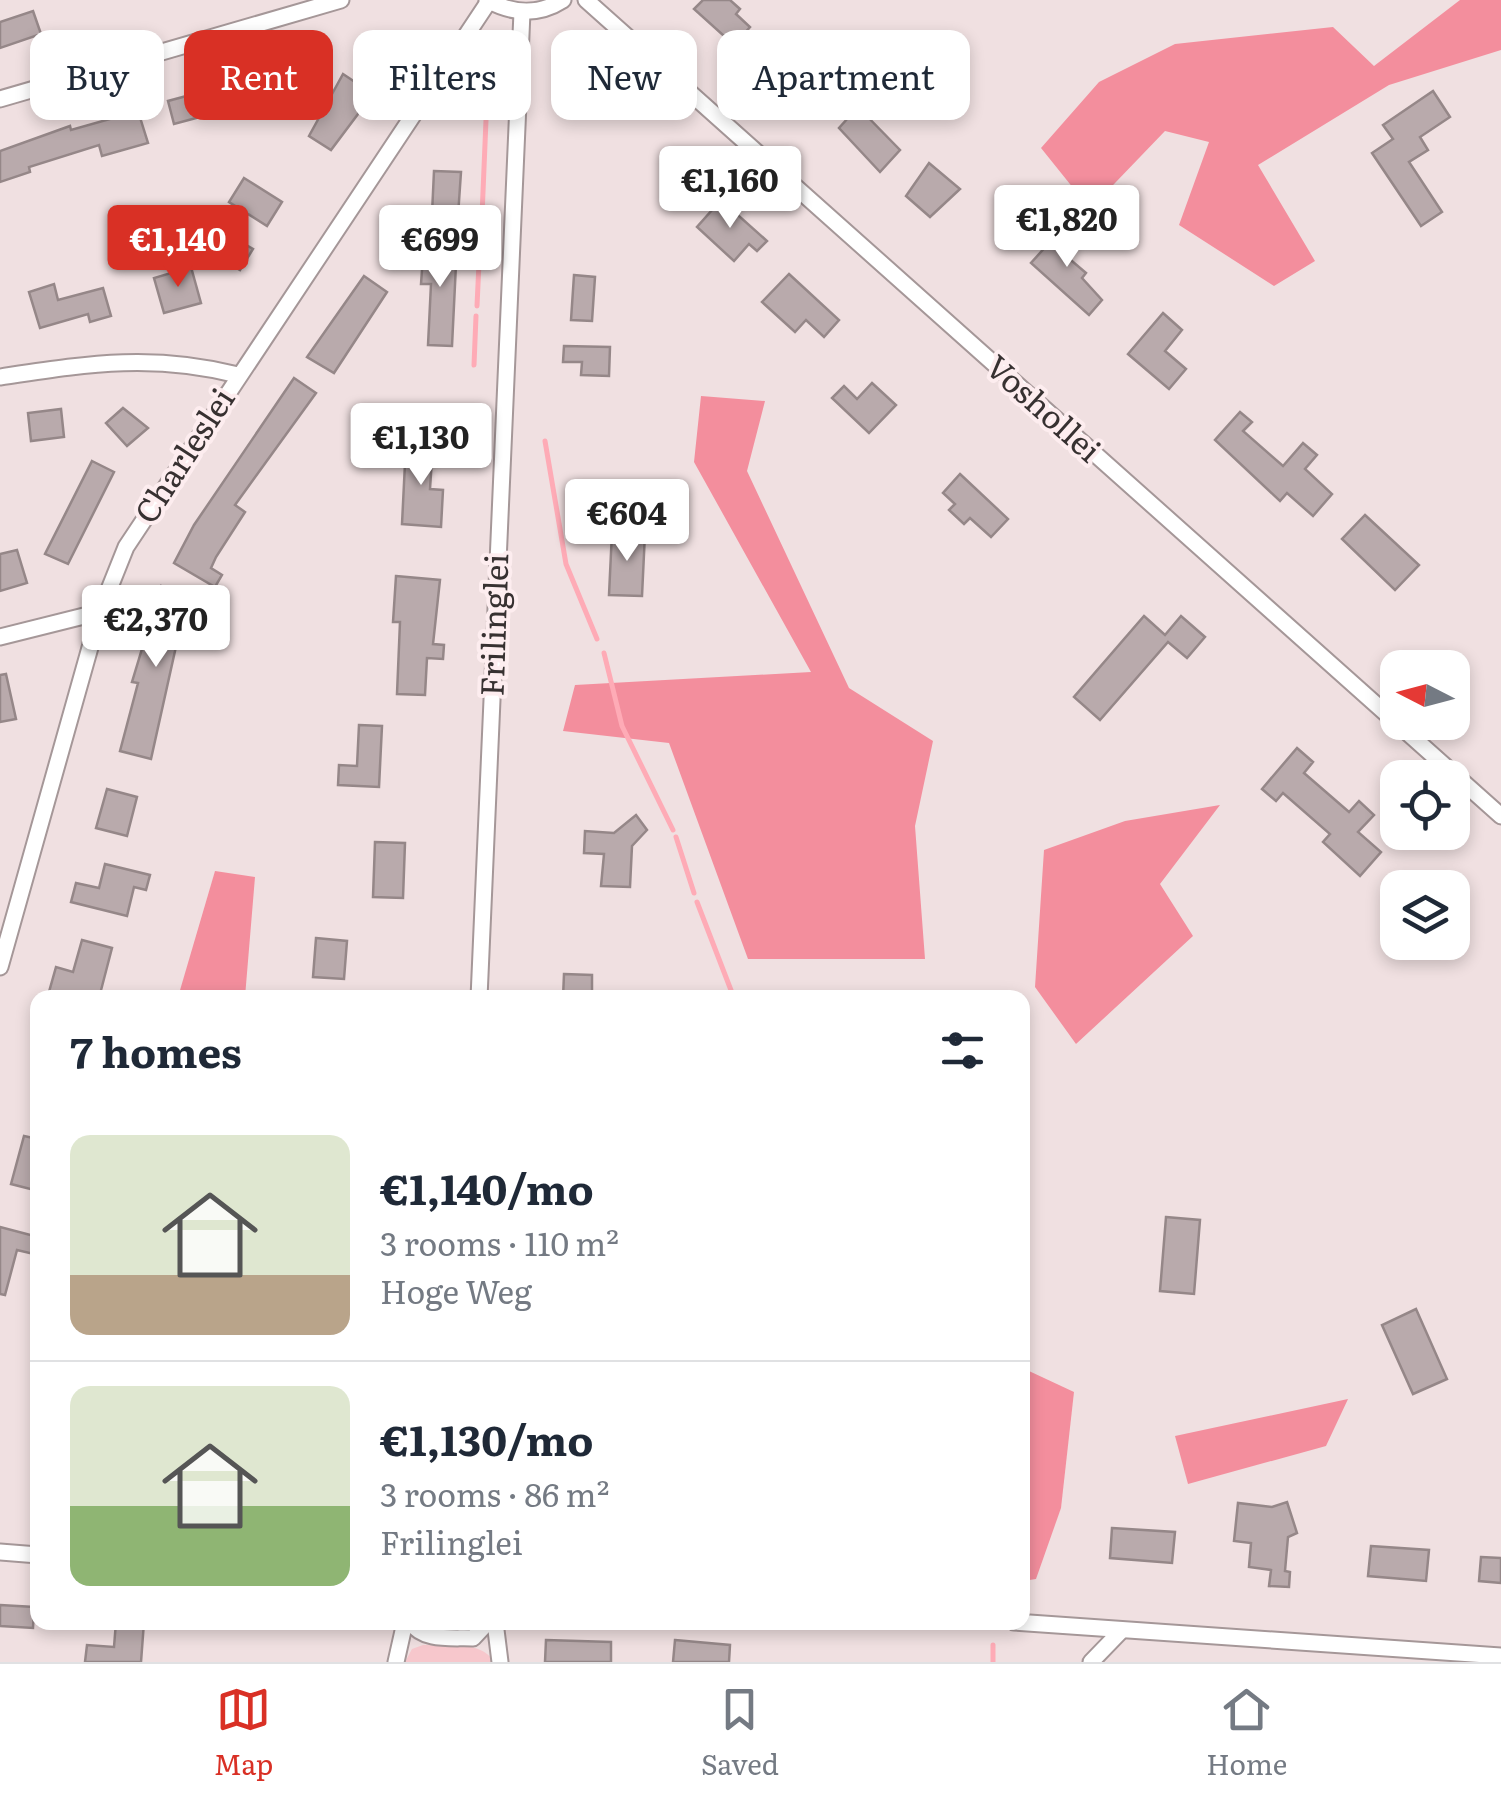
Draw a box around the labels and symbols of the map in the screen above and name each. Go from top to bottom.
pin: €1,160 [649,146,811,231]
pin: €1,820 [986,185,1148,270]
pin: €1,140 [97,205,259,290]
pin: €699 [381,205,499,290]
street label: Voshollei [977,342,1113,472]
street label: Charleslei [121,377,244,532]
pin: €1,130 [340,403,502,488]
pin: €604 [568,479,686,564]
street label: Frilinglei [466,553,518,697]
pin: €2,370 [75,585,237,670]
north arrow [1380,650,1470,740]

